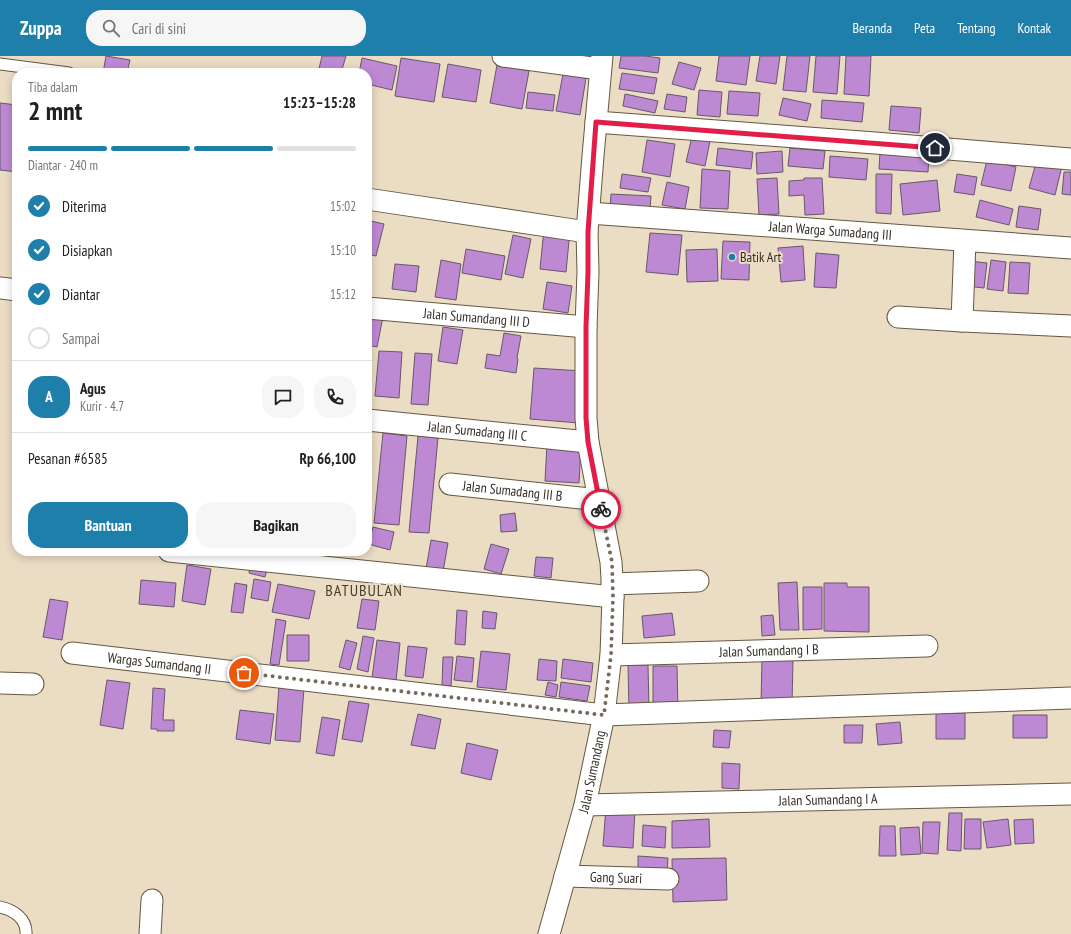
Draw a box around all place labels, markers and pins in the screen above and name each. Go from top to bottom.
pin [918,131,952,165]
place label: Batik Art [740,248,782,266]
marker: Batik Art [727,252,737,262]
pin [227,656,261,690]

